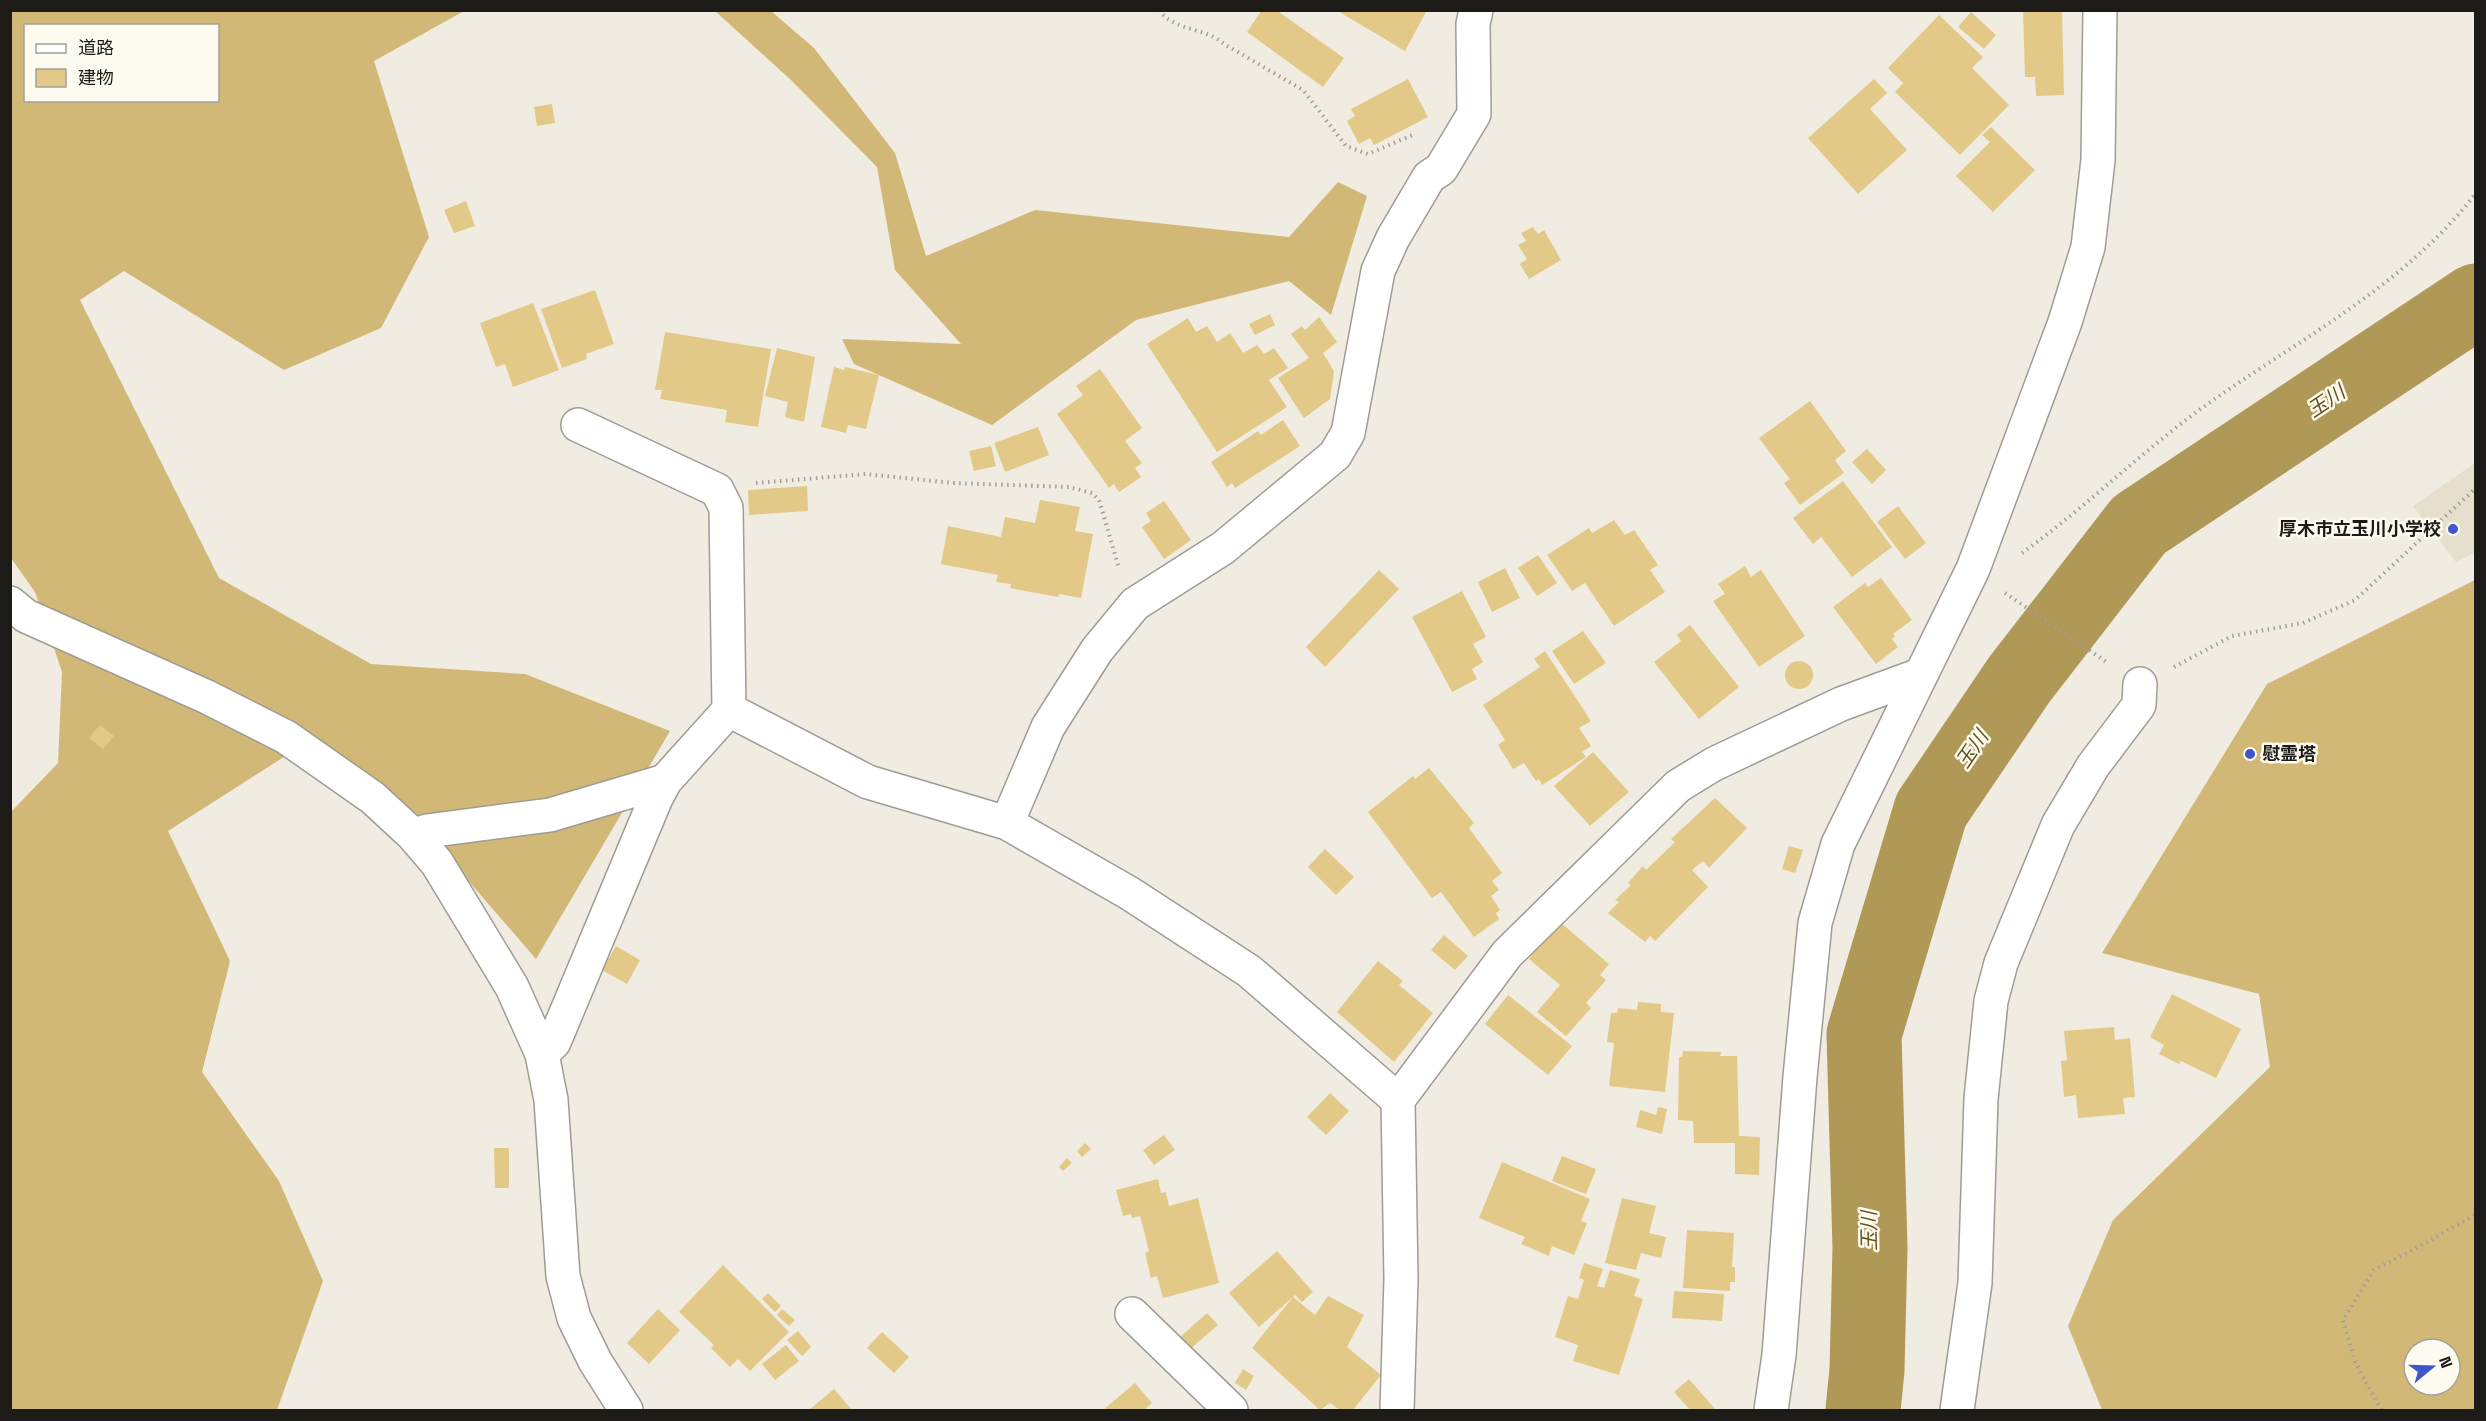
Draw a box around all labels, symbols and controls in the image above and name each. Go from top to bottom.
legend [24,24,219,102]
text: 道路 [78,36,114,59]
text: 建物 [78,66,114,89]
water label: 玉川 [2302,378,2352,423]
place label: 厚木市立玉川小学校 [2279,517,2441,540]
marker: 厚木市立玉川小学校 [2446,522,2460,536]
water label: 玉川 [1950,723,1995,773]
place label: 慰霊塔 [2262,742,2316,765]
marker: 慰霊塔 [2243,747,2257,761]
water label: 玉川 [1856,1209,1882,1251]
north arrow [2402,1337,2462,1397]
text: N [2434,1354,2457,1371]

